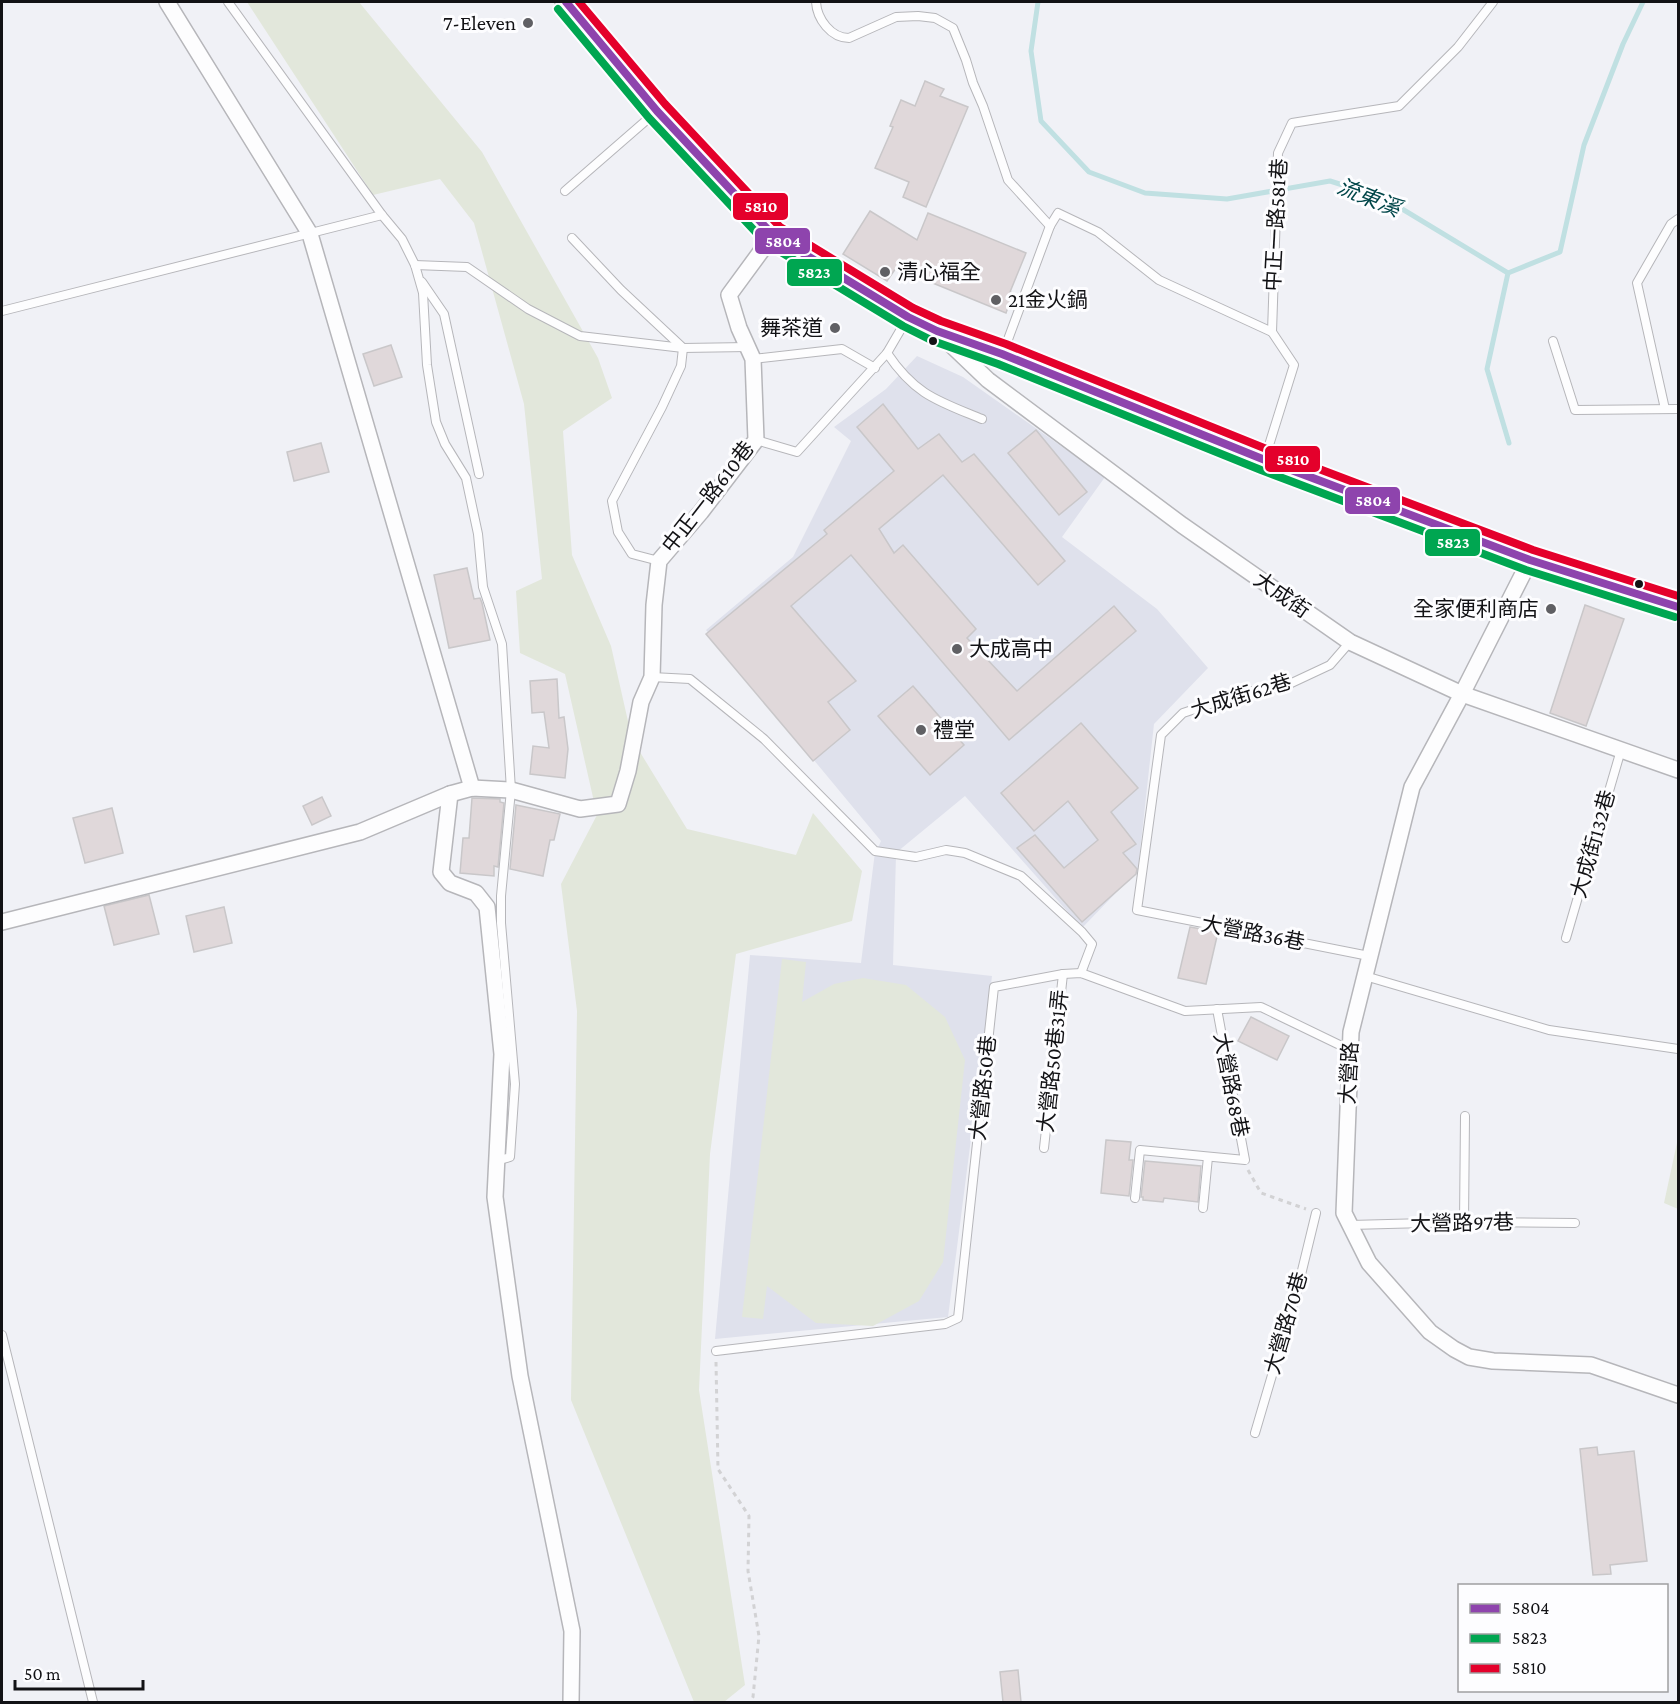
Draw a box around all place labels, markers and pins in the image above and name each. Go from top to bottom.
place label: 7-Eleven [443,11,516,35]
marker: 7-Eleven [521,16,535,30]
place label: 清心福全 [897,260,981,284]
marker: 清心福全 [878,265,892,279]
place label: 21金火鍋 [1008,288,1088,312]
marker: 21金火鍋 [989,293,1003,307]
place label: 舞茶道 [760,316,823,340]
marker: 舞茶道 [828,321,842,335]
unlabelled marker [927,335,939,347]
unlabelled marker [1633,578,1645,590]
place label: 全家便利商店 [1413,597,1539,621]
marker: 全家便利商店 [1544,602,1558,616]
place label: 大成高中 [969,637,1053,661]
marker: 大成高中 [950,642,964,656]
place label: 禮堂 [933,718,975,742]
marker: 禮堂 [914,723,928,737]

